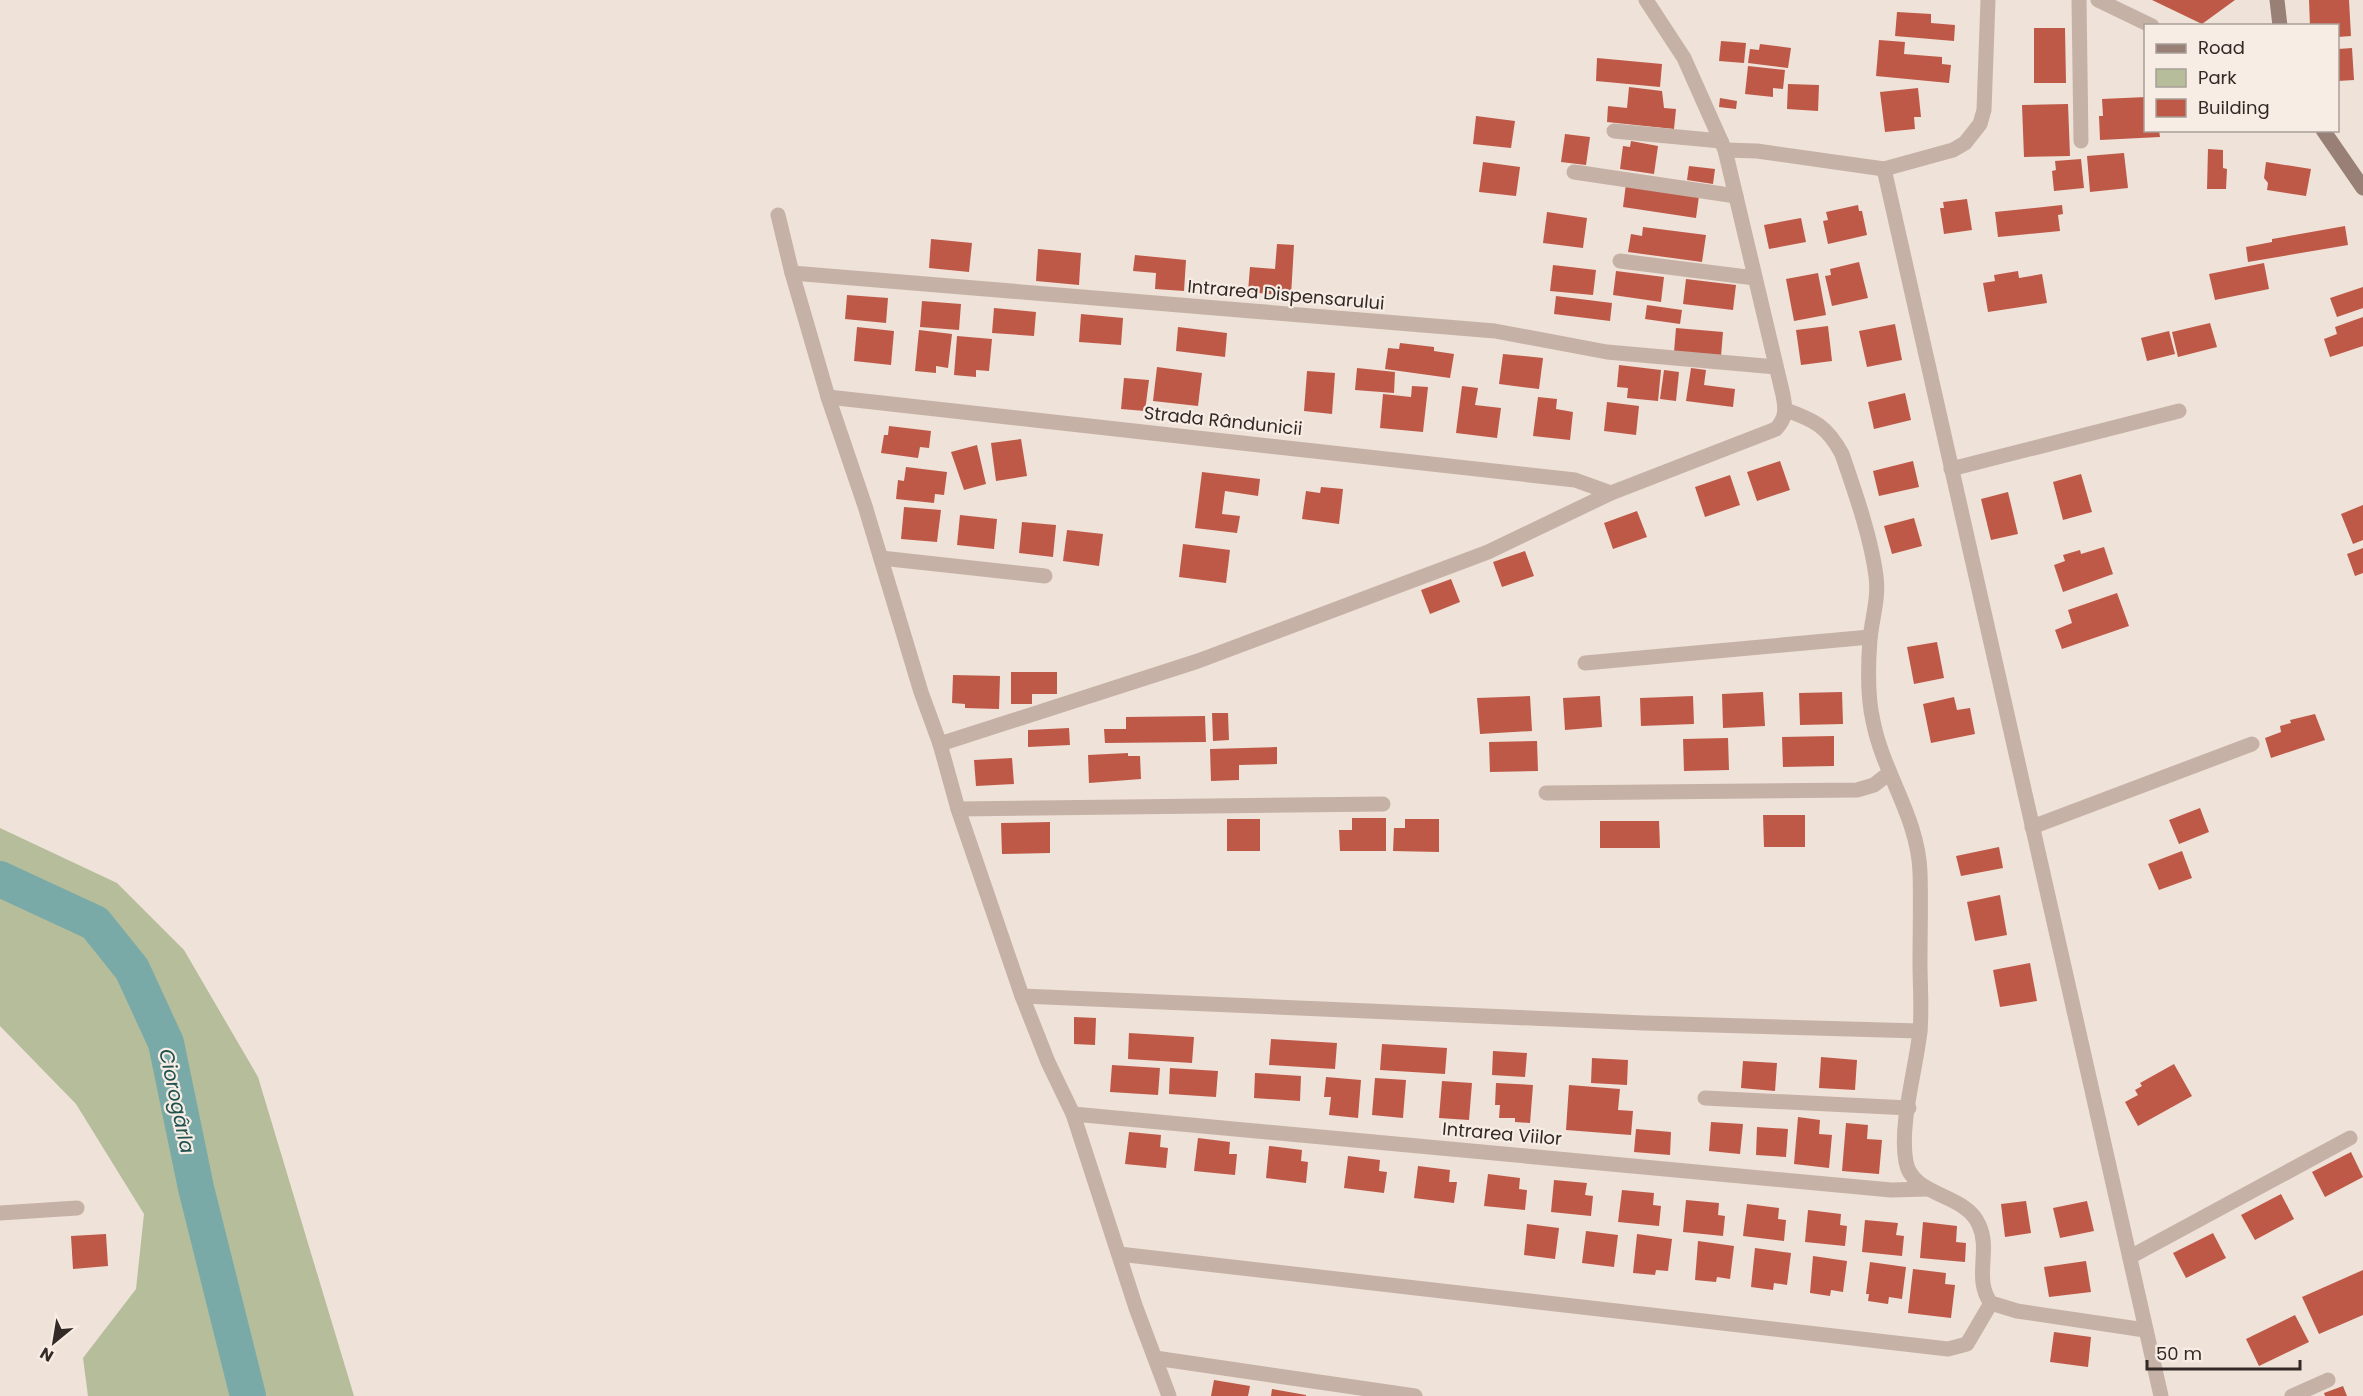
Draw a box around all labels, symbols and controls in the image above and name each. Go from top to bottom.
legend [2144,24,2339,132]
text: Road [2198,35,2245,60]
text: Park [2198,65,2237,90]
text: Building [2198,95,2270,120]
street label: Intrarea Dispensarului [1186,273,1386,316]
street label: Strada Rândunicii [1143,400,1304,441]
water label: Ciorogârla [152,1046,202,1156]
street label: Intrarea Viilor [1441,1116,1563,1151]
north arrow [24,1312,84,1372]
scale bar [2147,1333,2300,1371]
text: 50 m [2156,1341,2202,1366]
text: N [36,1342,58,1368]

